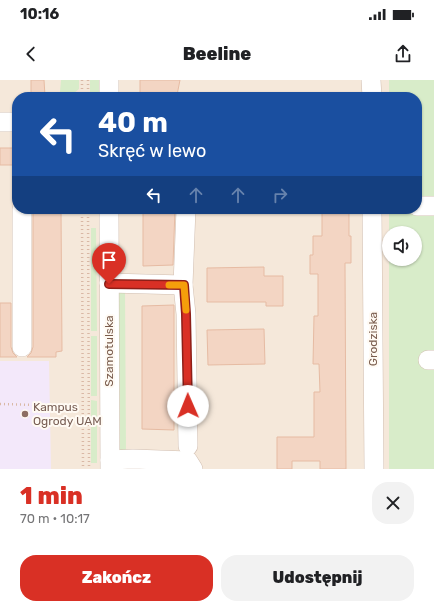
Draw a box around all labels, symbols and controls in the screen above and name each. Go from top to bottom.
text: 10:16 [20,5,59,23]
icon: back [20,43,42,65]
text: Beeline [183,43,251,65]
icon: share [392,43,414,65]
text: 40 m [98,106,168,139]
icon: left [32,108,84,160]
text: Skręć w lewo [98,140,206,162]
icon: left [143,184,165,206]
icon: ahead [185,184,207,206]
icon: ahead [227,184,249,206]
icon: right [269,184,291,206]
map controls [382,226,422,266]
button: sound [382,226,422,266]
pin [92,243,126,284]
icon: arrive [98,249,120,271]
street label: Grodziska [366,312,380,366]
street label: Szamotulska [102,315,116,387]
position arrow [167,385,209,427]
place label: Kampus Ogrody UAM [33,400,102,428]
marker: Kampus Ogrody UAM [20,409,30,419]
text: 1 min [20,482,83,510]
button: close [372,482,414,524]
text: 70 m · 10:17 [20,511,90,526]
button: Zakończ [20,555,213,601]
button: Udostępnij [221,555,414,601]

